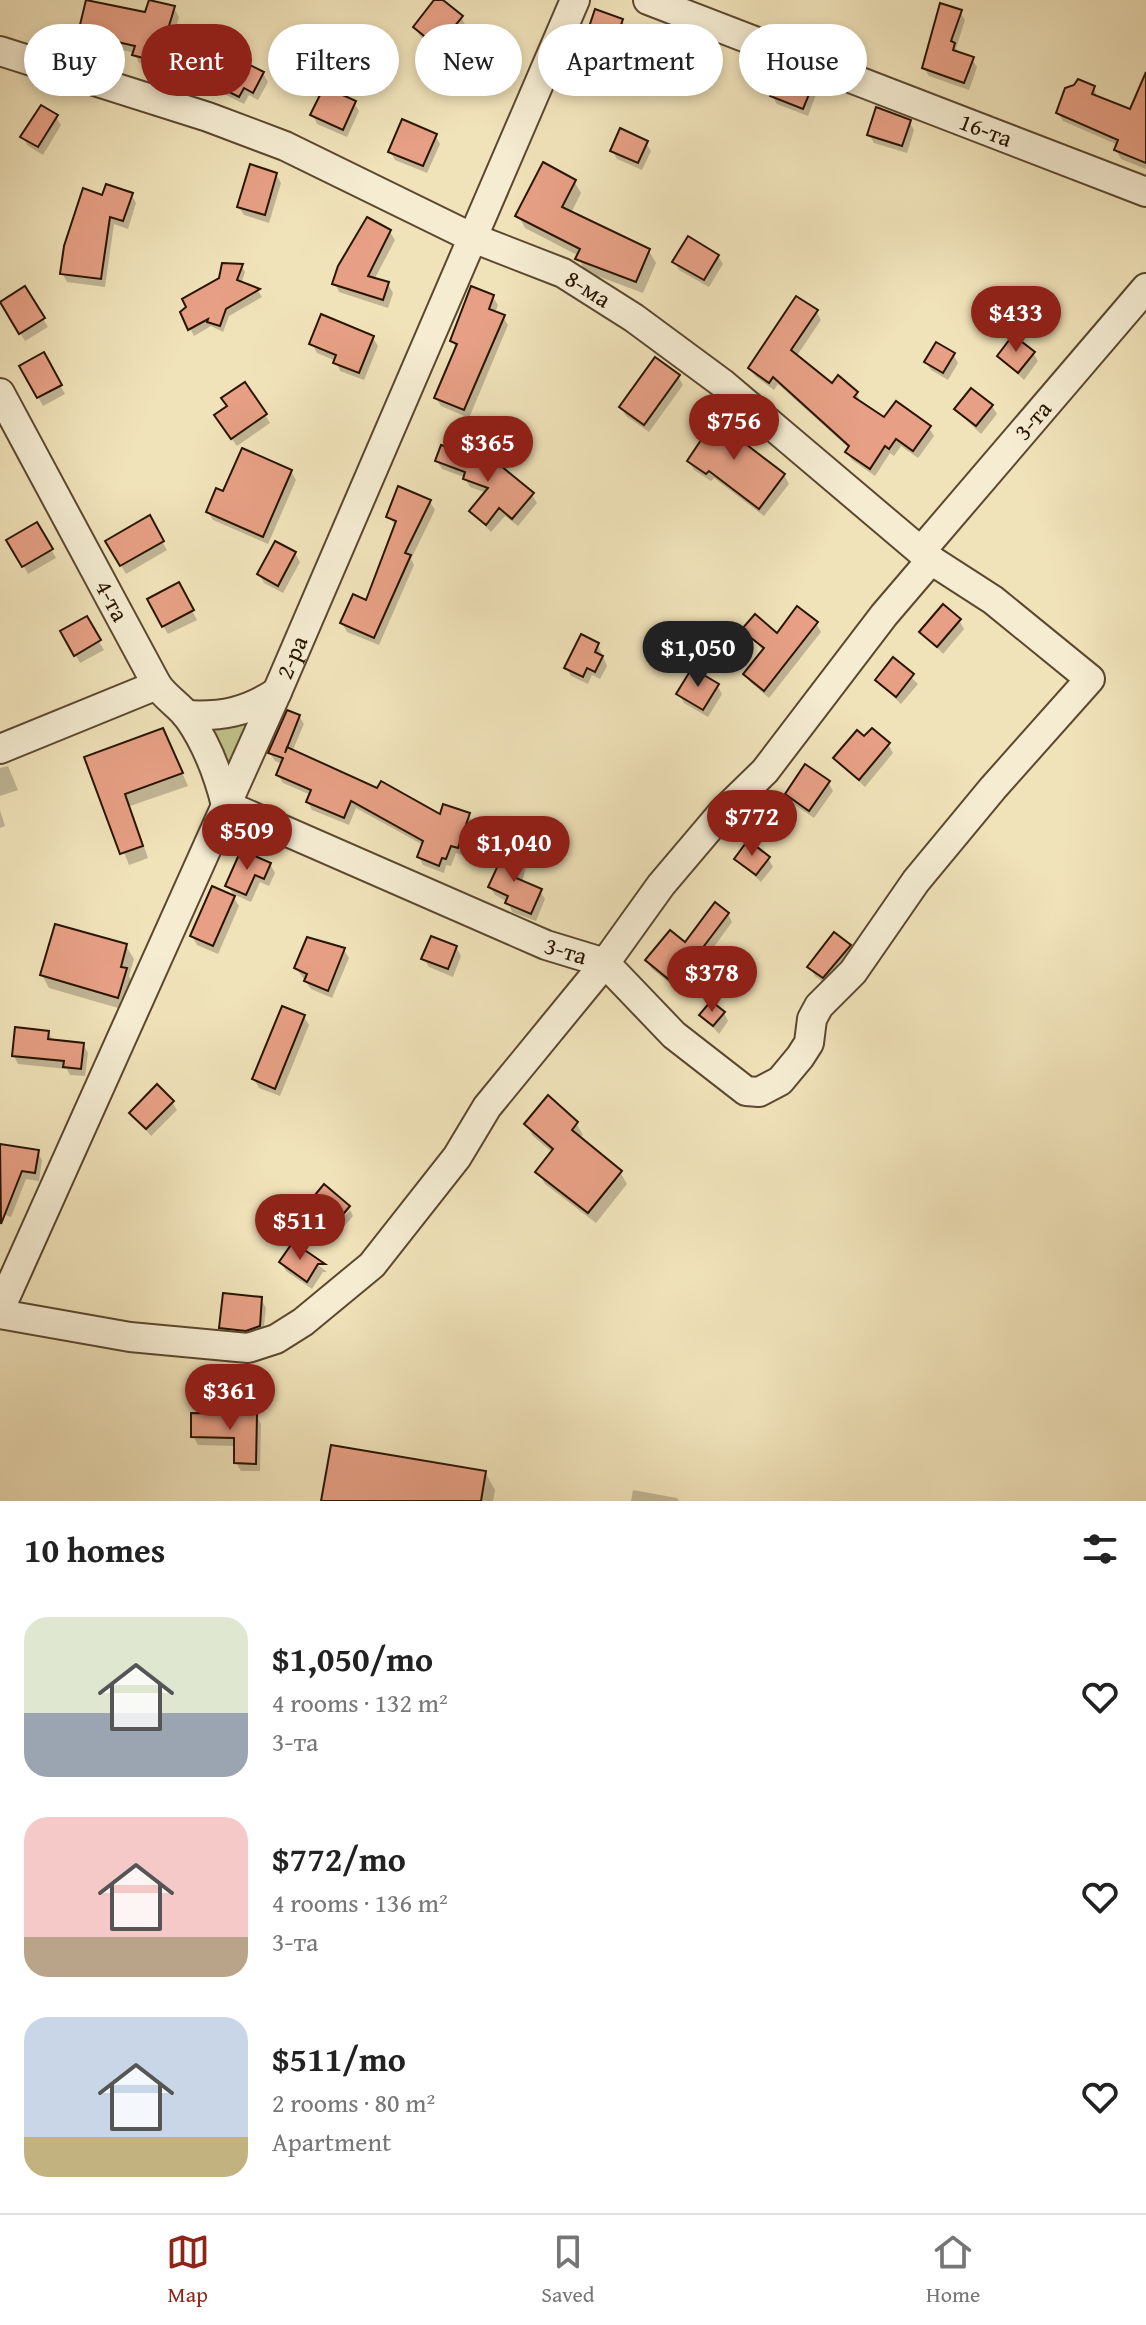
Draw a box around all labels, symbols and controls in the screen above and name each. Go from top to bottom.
chip: Buy [24,24,125,96]
chip: Rent [141,24,252,96]
chip: Filters [268,24,399,96]
chip: New [415,24,522,96]
chip: Apartment [538,24,723,96]
chip: House [739,24,867,96]
street label: 16-та [954,104,1018,156]
street label: 8-ма [558,261,619,316]
pin: $433 [969,286,1063,354]
text: $433 [989,292,1043,331]
street label: 3-та [1005,392,1060,448]
pin: $756 [687,394,781,462]
text: $756 [707,400,761,439]
pin: $365 [441,416,535,484]
text: $365 [461,422,515,461]
street label: 4-та [87,573,138,628]
pin: $1,050 [633,621,763,689]
text: $1,050 [661,627,735,666]
street label: 2-ра [267,629,316,684]
pin: $772 [705,790,799,858]
text: $772 [725,796,779,835]
pin: $509 [200,804,294,872]
text: $509 [220,810,274,849]
pin: $1,040 [449,816,579,884]
text: $1,040 [477,822,551,861]
street label: 3-та [540,928,592,974]
pin: $378 [665,946,759,1014]
text: $378 [685,952,739,991]
pin: $511 [253,1194,347,1262]
text: $511 [273,1200,327,1239]
pin: $361 [183,1364,277,1432]
text: $361 [203,1370,257,1409]
text: 10 homes [24,1525,165,1574]
icon: filters [1078,1527,1122,1571]
text: $1,050/mo [272,1634,433,1683]
icon: home [88,1649,184,1745]
icon: heart [1078,1675,1122,1719]
text: 4 rooms · 132 m² [272,1683,448,1722]
text: 3-та [272,1722,318,1761]
text: $772/mo [272,1834,406,1883]
icon: home [88,1849,184,1945]
icon: heart [1078,1875,1122,1919]
text: 4 rooms · 136 m² [272,1883,448,1922]
text: 3-та [272,1922,318,1961]
text: $511/mo [272,2034,406,2083]
icon: home [88,2049,184,2145]
icon: heart [1078,2075,1122,2119]
text: 2 rooms · 80 m² [272,2083,435,2122]
text: Apartment [272,2122,391,2161]
tab: Map [166,2230,210,2310]
tab: Saved [541,2230,595,2310]
tab: Home [926,2230,980,2310]

